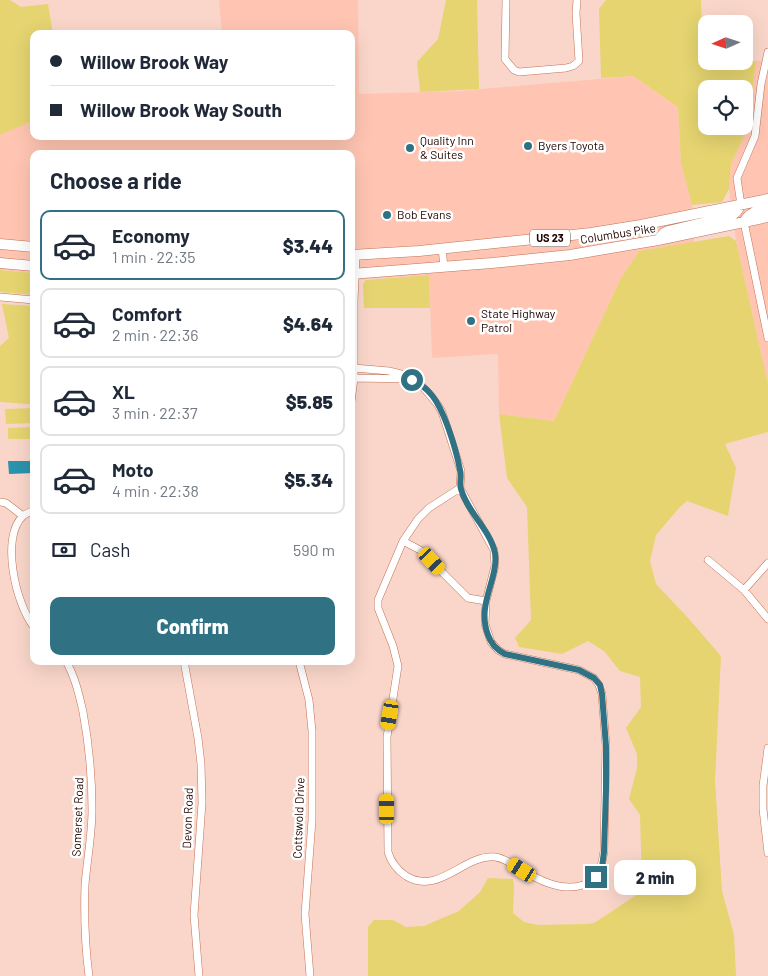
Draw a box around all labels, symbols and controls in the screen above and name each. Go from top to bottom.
north arrow [698,15,752,70]
map controls [698,15,753,135]
text: Willow Brook Way [80,50,228,73]
button: locate [698,80,753,135]
text: Willow Brook Way South [80,98,282,121]
place label: Quality Inn & Suites [420,133,474,161]
place label: Byers Toyota [538,138,604,152]
marker: Byers Toyota [522,140,534,152]
marker: Quality Inn & Suites [404,142,416,154]
text: Choose a ride [50,167,182,193]
place label: Bob Evans [397,207,451,221]
marker: Bob Evans [381,209,393,221]
street label: Columbus Pike [579,220,657,246]
icon: car [52,223,97,268]
text: Economy [112,224,190,247]
road number: US 23 [530,230,570,247]
text: $3.44 [283,234,333,257]
text: 1 min · 22:35 [112,247,196,266]
icon: car [52,301,97,346]
text: Comfort [112,302,182,325]
place label: State Highway Patrol [481,306,556,334]
text: $4.64 [283,312,333,335]
marker: State Highway Patrol [465,315,477,327]
text: 2 min · 22:36 [112,325,199,344]
route start [401,369,423,391]
icon: car [52,379,97,424]
text: XL [112,380,135,403]
text: $5.85 [286,390,333,413]
text: 3 min · 22:37 [112,403,198,422]
icon: car [52,457,97,502]
text: Moto [112,458,154,481]
text: $5.34 [284,468,333,491]
text: 4 min · 22:38 [112,481,199,500]
icon: cash [50,536,78,564]
text: Cash [90,538,131,561]
text: 590 m [293,540,335,559]
car [416,545,447,577]
button: Confirm [50,597,335,655]
car [380,699,399,731]
street label: Somerset Road [69,777,85,857]
street label: Cottswold Drive [290,777,306,859]
street label: Devon Road [179,787,195,849]
car [379,794,394,824]
car [505,856,538,884]
callout: 2 min [614,860,696,894]
route end [585,866,607,888]
text: 2 min [636,868,674,887]

